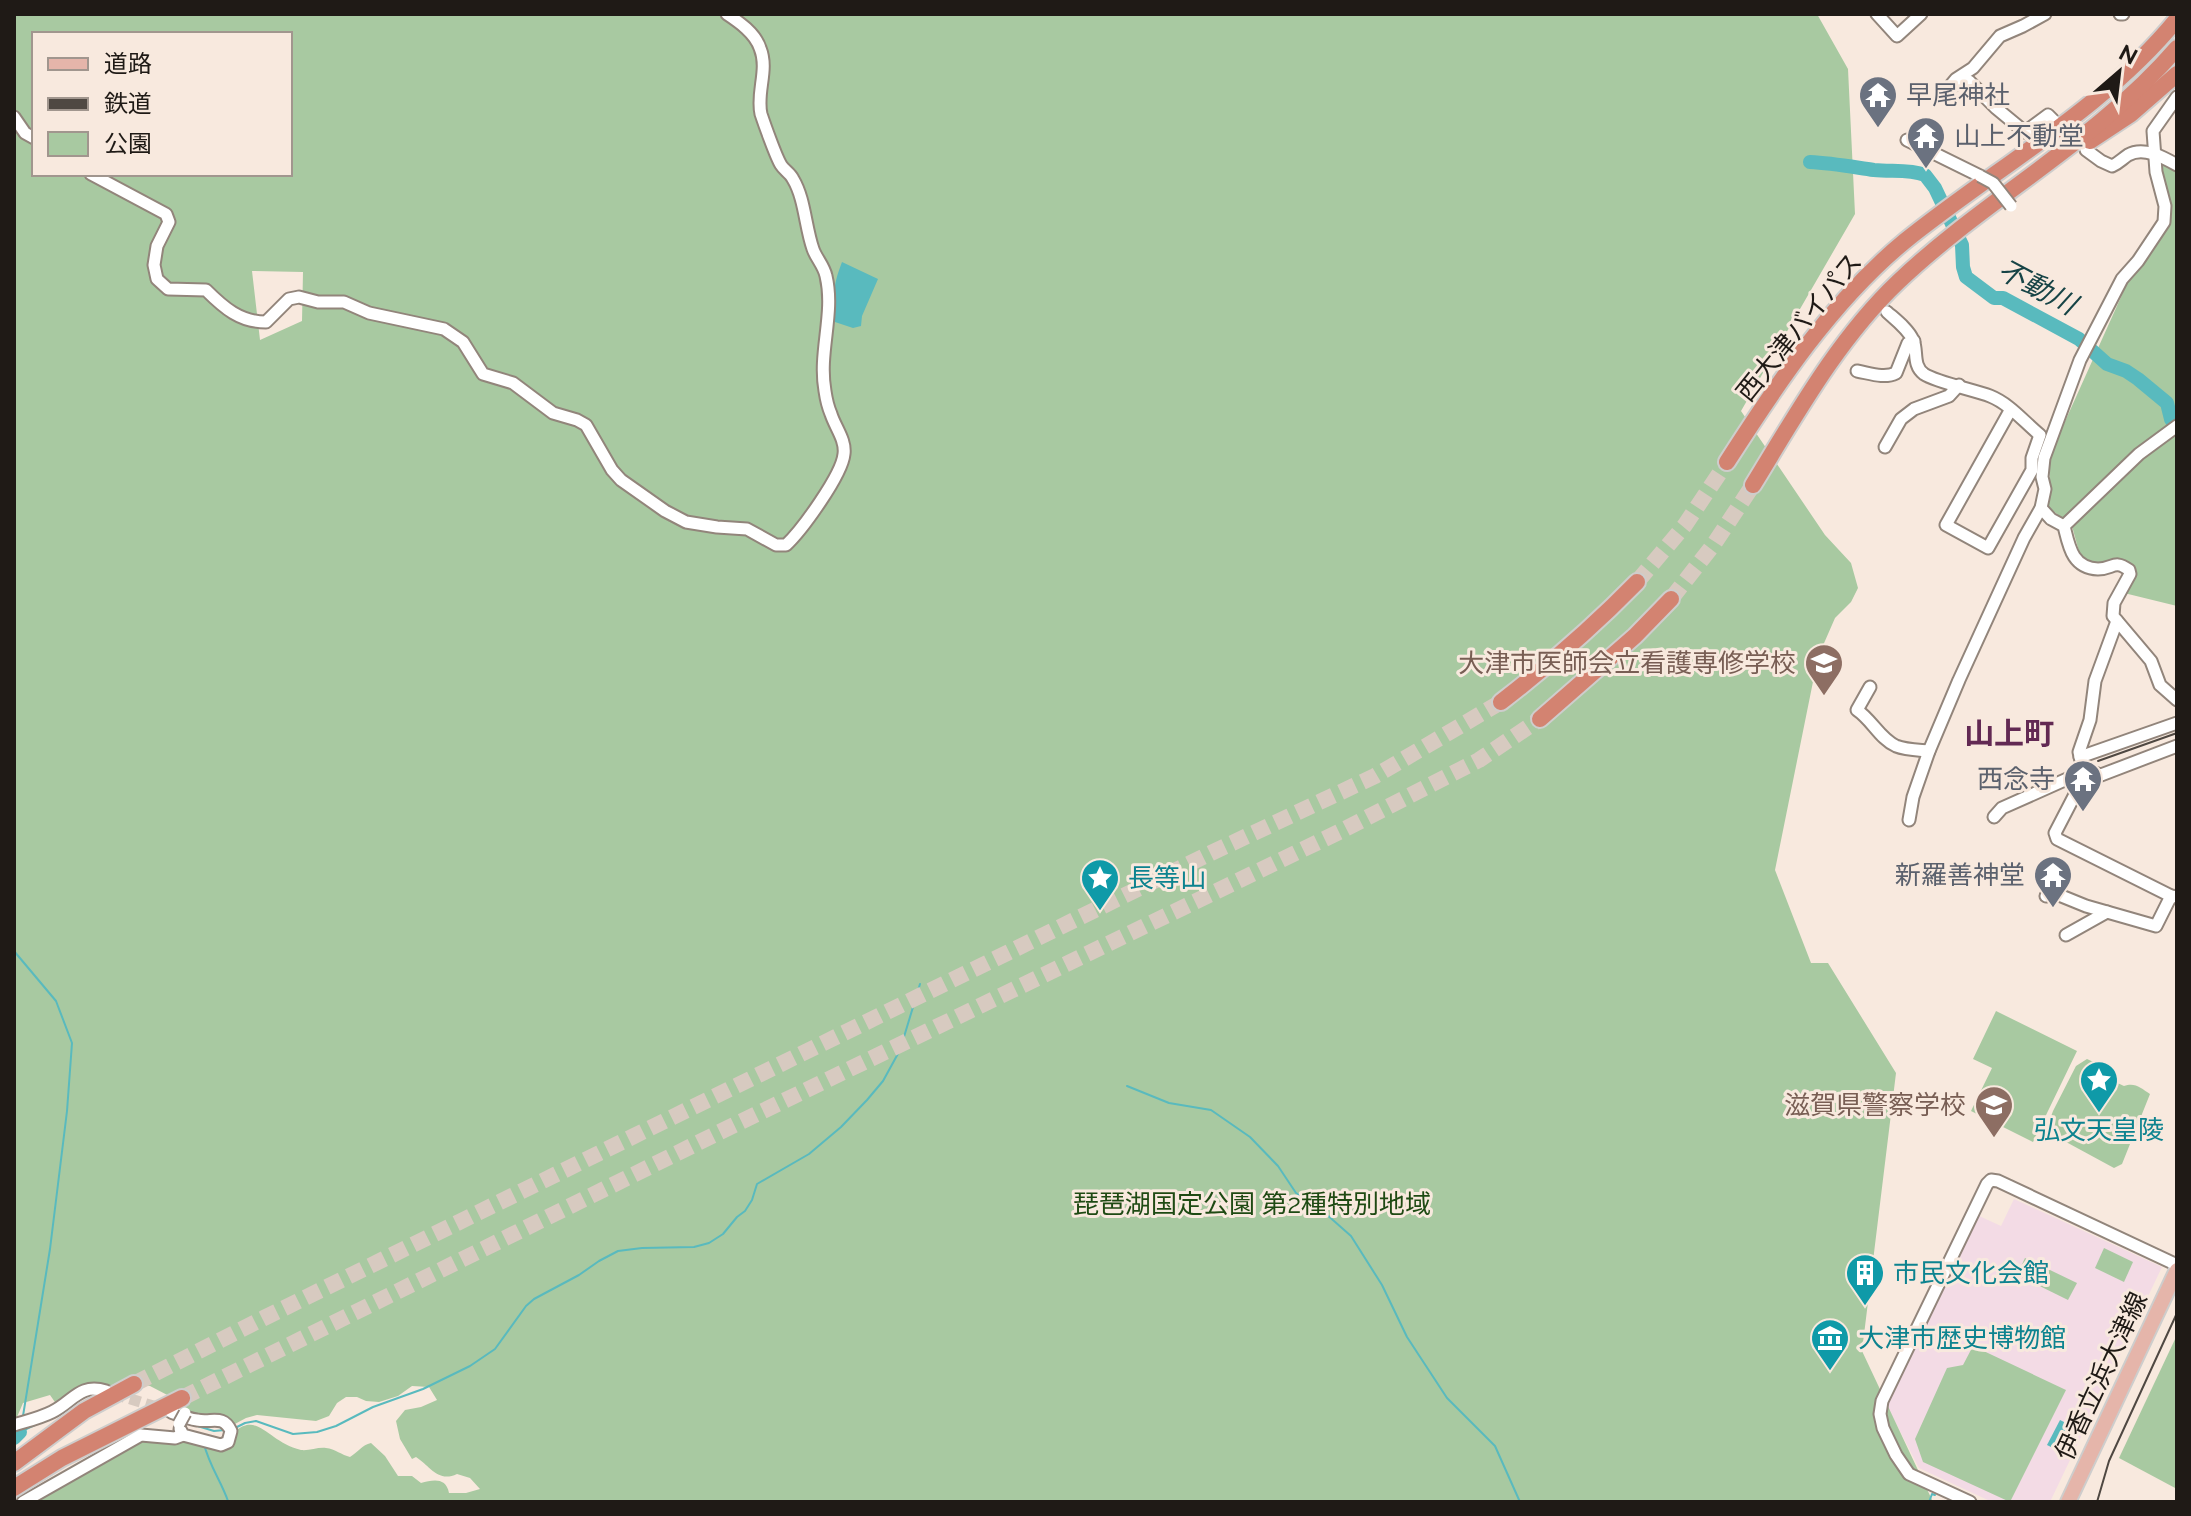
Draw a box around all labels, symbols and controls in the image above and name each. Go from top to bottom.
legend [32,32,292,176]
north arrow [2079,32,2159,112]
text: N [2115,39,2142,70]
text: 道路 [104,49,152,78]
temple icon: 早尾神社 [1857,74,1899,129]
place label: 早尾神社 [1906,80,2010,110]
text: 鉄道 [104,89,152,118]
temple icon: 山上不動堂 [1905,115,1947,170]
place label: 山上不動堂 [1954,121,2084,151]
text: 公園 [104,129,152,158]
street label: 西大津バイパス [1730,247,1868,407]
water label: 不動川 [1992,253,2084,323]
school or university icon: 大津市医師会立看護専修学校 [1803,642,1845,697]
place label: 大津市医師会立看護専修学校 [1458,648,1796,678]
district label: 山上町 [1964,716,2054,751]
temple icon: 西念寺 [2062,758,2104,813]
place label: 西念寺 [1977,764,2055,794]
temple icon: 新羅善神堂 [2032,854,2074,909]
place icon: 長等山 [1079,857,1121,912]
place label: 新羅善神堂 [1895,860,2025,890]
place label: 長等山 [1128,863,1206,893]
place icon: 弘文天皇陵 [2078,1059,2120,1114]
school or university icon: 滋賀県警察学校 [1973,1084,2015,1139]
place label: 滋賀県警察学校 [1784,1090,1966,1120]
place label: 弘文天皇陵 [2034,1115,2164,1145]
park label: 琵琶湖国定公園 第2種特別地域 [1073,1189,1431,1219]
building icon: 市民文化会館 [1844,1252,1886,1307]
place label: 市民文化会館 [1893,1258,2049,1288]
street label: 伊香立浜大津線 [2049,1287,2153,1465]
museum icon: 大津市歴史博物館 [1809,1317,1851,1372]
place label: 大津市歴史博物館 [1858,1323,2066,1353]

